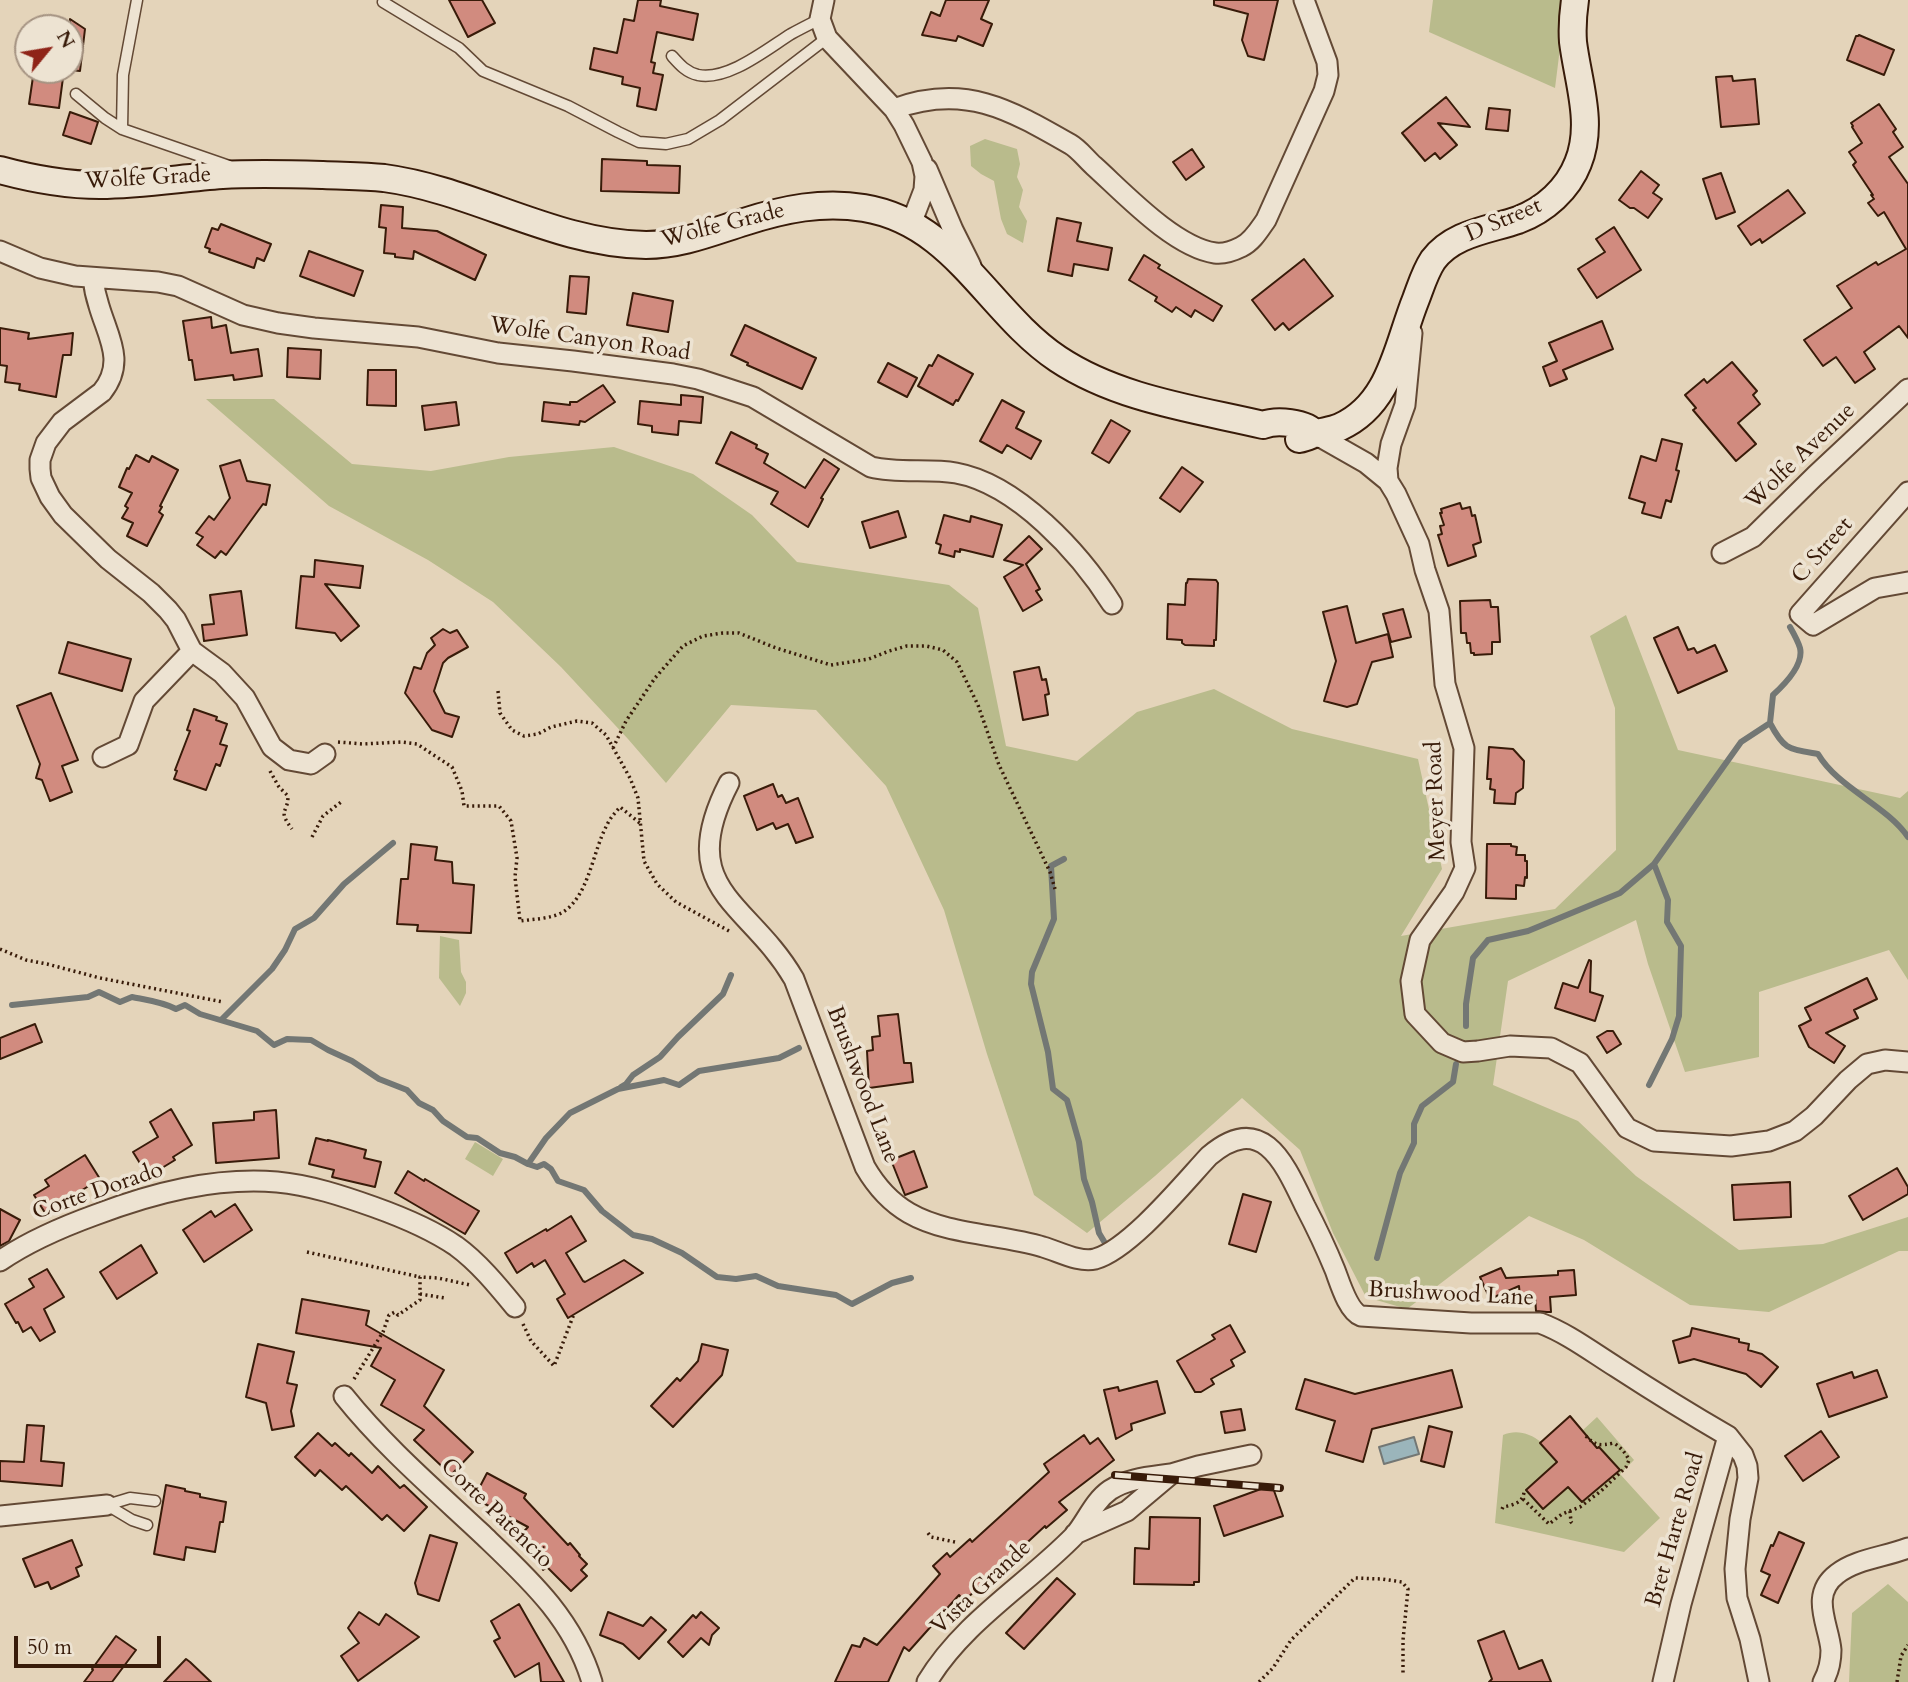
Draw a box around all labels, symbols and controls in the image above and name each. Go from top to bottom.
north arrow [14,14,84,84]
text: N [50,26,81,53]
street label: Wolfe Grade [84,162,212,196]
street label: D Street [1462,193,1546,249]
street label: Wolfe Grade [658,197,788,255]
street label: Wolfe Canyon Road [488,312,692,368]
street label: Wolfe Avenue [1740,398,1862,516]
street label: C Street [1787,512,1859,590]
street label: Meyer Road [1421,741,1453,861]
street label: Brushwood Lane [819,1003,905,1167]
street label: Corte Dorado [29,1157,167,1227]
street label: Brushwood Lane [1367,1277,1535,1313]
street label: Bret Harte Road [1641,1449,1711,1611]
street label: Corte Patencio [434,1453,558,1575]
street label: Vista Grande [926,1535,1038,1641]
scale bar [18,1622,164,1666]
text: 50 m [27,1633,72,1662]

